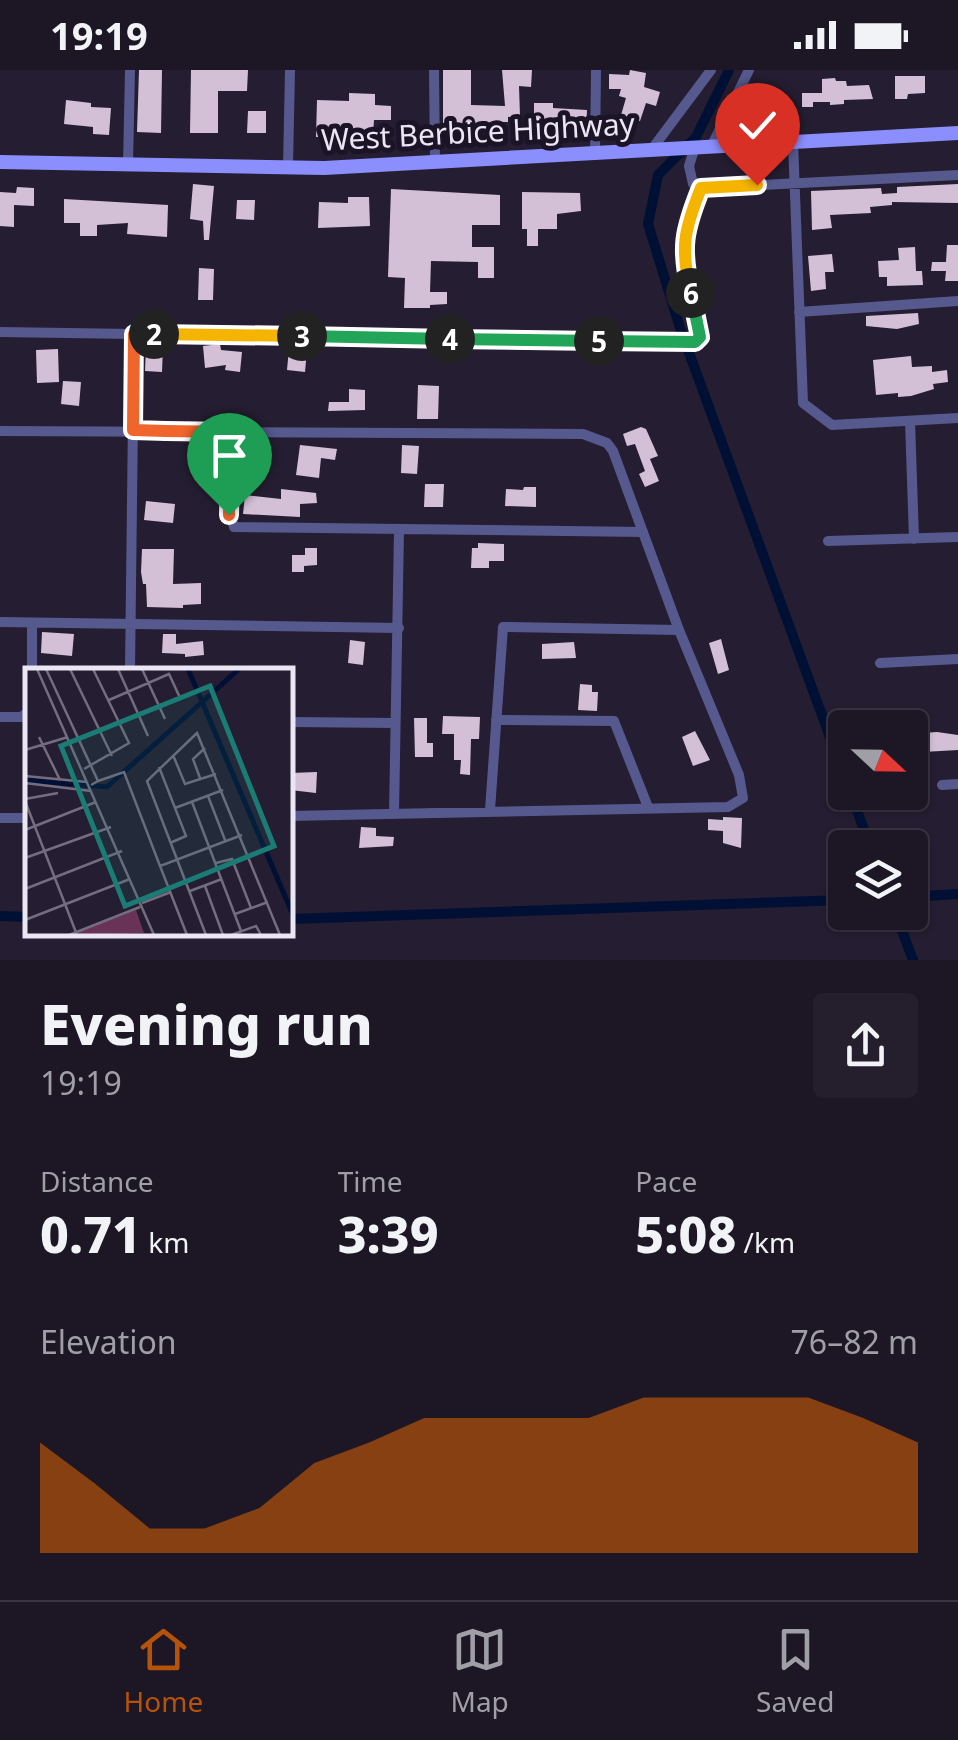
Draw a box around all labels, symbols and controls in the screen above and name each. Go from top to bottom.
text: 19:19 [50,9,148,61]
pin [715,83,800,186]
icon: check [730,98,785,153]
street label: West Berbice Highway [320,102,637,160]
pin: 6 [666,268,716,318]
text: 6 [683,274,699,312]
pin: 2 [129,309,179,359]
pin: 3 [277,311,327,361]
pin: 4 [425,314,475,364]
text: 2 [146,315,162,353]
pin: 5 [574,316,624,366]
text: 3 [294,317,310,355]
text: 4 [442,320,458,358]
text: 5 [591,322,607,360]
pin [187,413,272,516]
icon: arrive [202,428,257,483]
inset map [25,668,292,935]
north arrow [828,710,928,810]
map controls [828,710,928,930]
button: layers [828,830,928,930]
text: Evening run [40,986,373,1061]
button: share [813,993,918,1098]
text: 19:19 [40,1061,122,1104]
text: Distance [40,1162,153,1200]
text: Time [338,1162,402,1200]
text: Pace [635,1162,697,1200]
text: 0.71 [40,1200,141,1268]
text: 3:39 [338,1200,439,1268]
text: 5:08 [635,1200,736,1268]
text: km [141,1223,189,1261]
text: /km [736,1223,795,1261]
text: Elevation [40,1320,177,1363]
text: 76–82 m [791,1320,918,1363]
tab: Home [124,1622,203,1720]
tab: Map [451,1622,509,1720]
tab: Saved [756,1622,834,1720]

